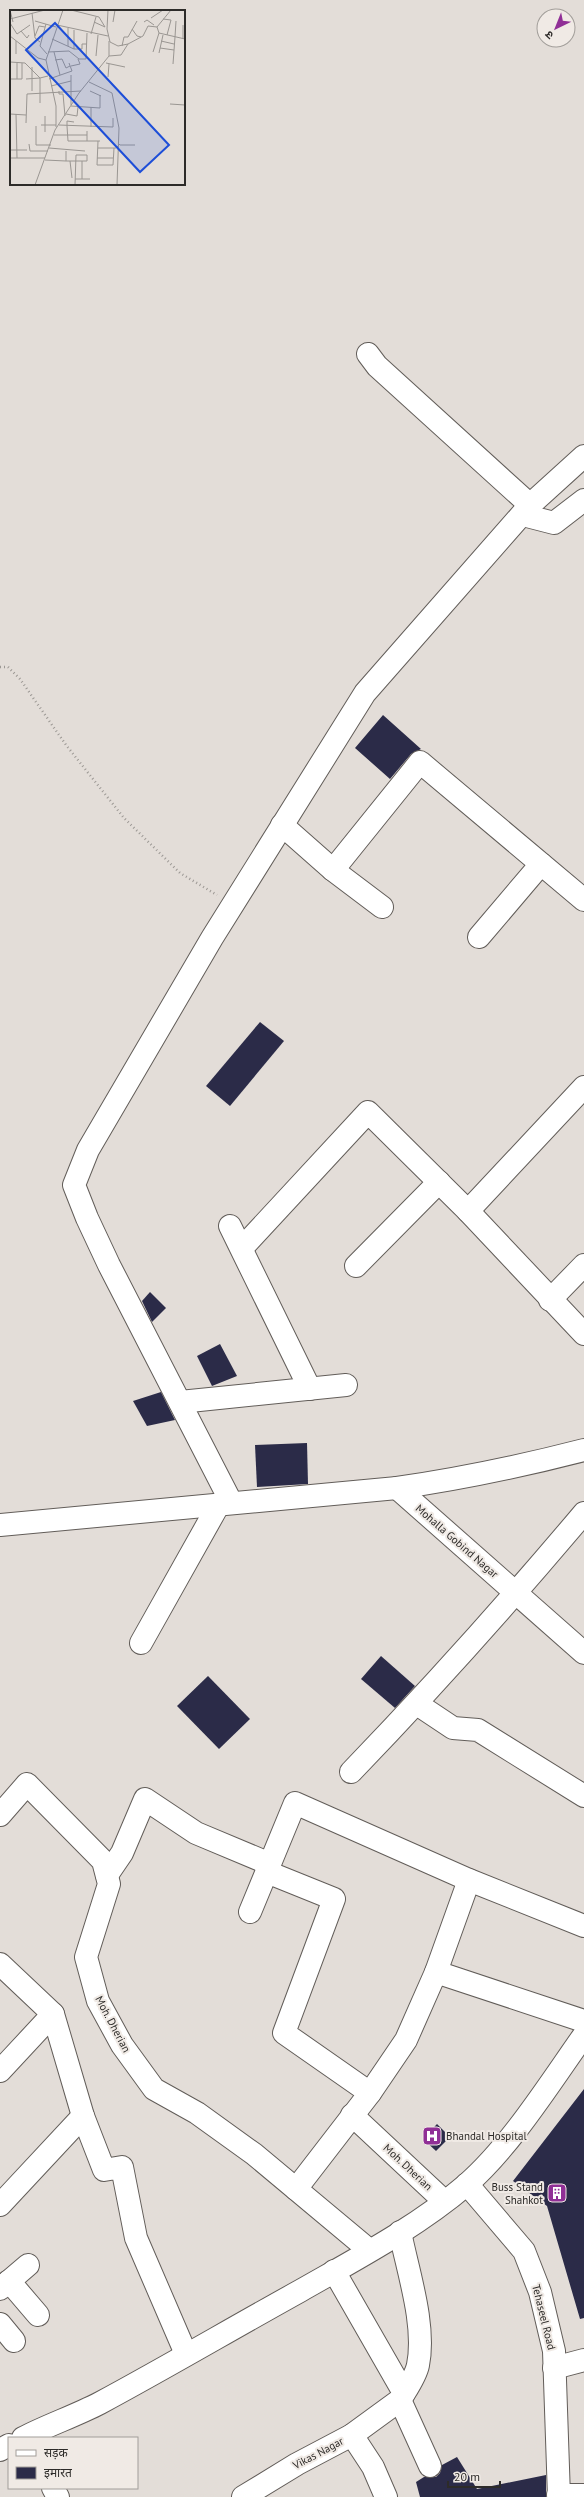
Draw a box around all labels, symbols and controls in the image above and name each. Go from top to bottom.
north arrow [536,8,576,48]
inset map [10,10,185,185]
text: उ [542,28,556,43]
street label: Mohalla Gobind Nagar [413,1501,501,1581]
street label: Moh. Dherian [92,1993,134,2055]
hospital icon: Bhandal Hospital [421,2125,443,2147]
place label: Bhandal Hospital [446,2129,527,2143]
street label: Moh. Dherian [381,2141,435,2193]
place label: Buss Stand Shahkot [491,2180,543,2207]
building icon: Buss Stand Shahkot [546,2182,568,2204]
street label: Tehaseel Road [529,2283,559,2351]
street label: Vikas Nagar [289,2434,346,2473]
legend [8,2437,138,2489]
text: सड़क [44,2445,69,2460]
scale bar [448,2463,500,2489]
text: इमारत [44,2465,73,2480]
text: 20 m [454,2469,480,2484]

